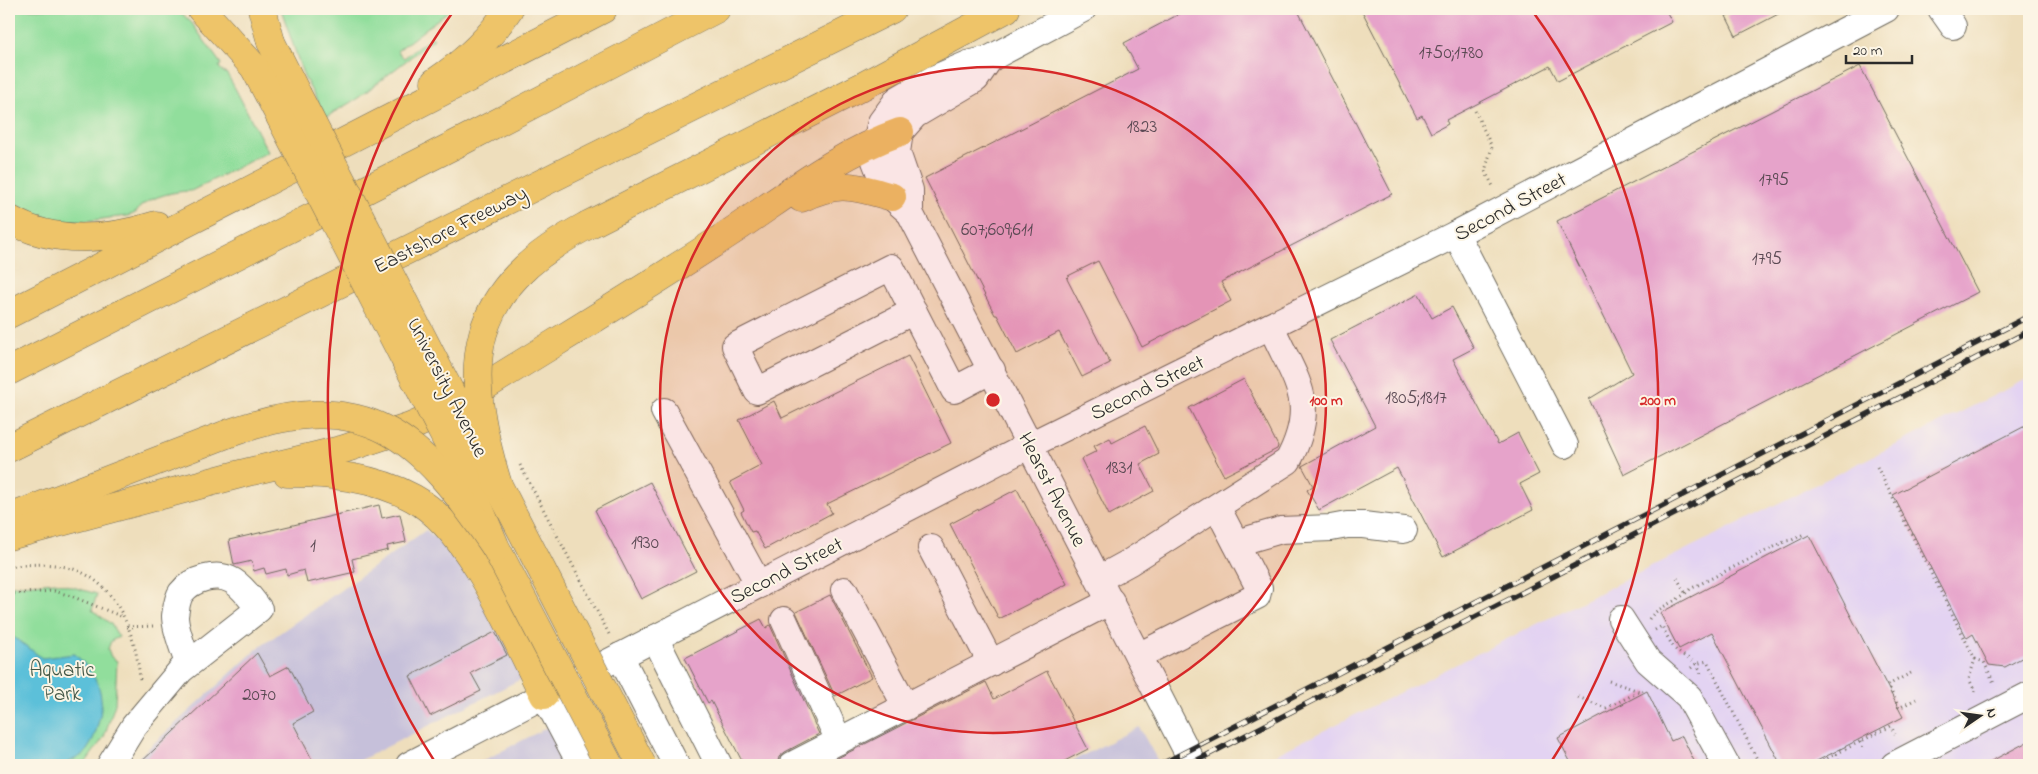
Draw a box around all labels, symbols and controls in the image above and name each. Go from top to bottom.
scale bar [1846,32,1912,64]
house number: 1750;1780 [1419,40,1483,67]
text: 20 m [1853,40,1883,62]
house number: 1823 [1127,114,1157,141]
street label: Second Street [1449,166,1572,250]
house number: 1795 [1759,167,1789,194]
street label: Eastshore Freeway [369,179,534,284]
house number: 607;609;611 [961,217,1033,244]
house number: 1795 [1752,246,1782,273]
street label: University Avenue [396,313,495,464]
street label: Second Street [1086,348,1210,429]
house number: 1805;1817 [1385,385,1447,412]
text: 100 m [1309,390,1343,412]
text: 200 m [1639,390,1676,412]
centre of rings [984,391,1002,409]
street label: Hearst Avenue [1009,427,1093,553]
house number: 1831 [1105,455,1133,482]
house number: 1930 [631,530,659,557]
street label: Second Street [725,530,849,613]
house number: 1 [310,533,316,560]
park label: Aquatic Park [29,656,95,710]
house number: 2070 [242,682,276,709]
north arrow [1956,692,2006,742]
text: N [1980,706,2002,720]

